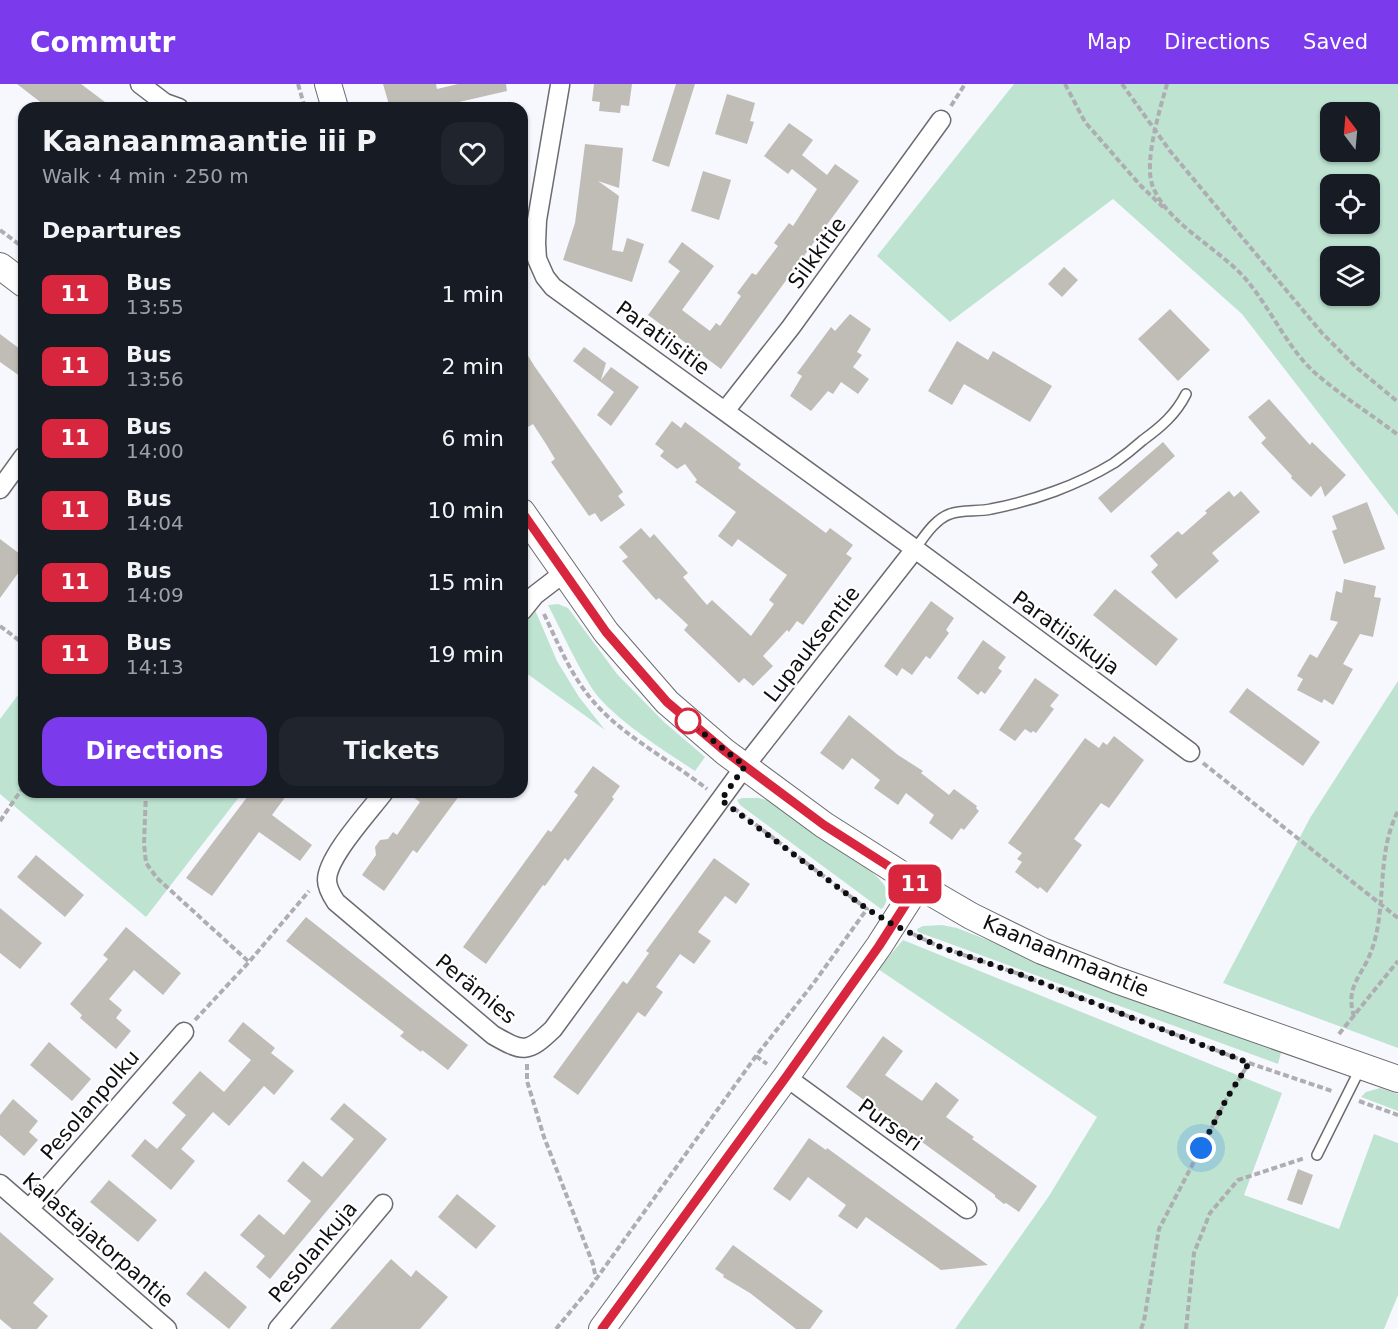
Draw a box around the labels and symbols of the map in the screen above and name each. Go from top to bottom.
north arrow [1320,102,1380,162]
street label: Silkkitie [783,213,851,293]
street label: Paratiisitie [612,296,714,380]
street label: Lupauksentie [759,581,865,707]
street label: Paratiisikuja [1008,586,1124,680]
unlabelled marker [675,708,701,734]
line badge: 11 [888,864,942,904]
street label: Kaanaanmaantie [979,910,1153,1002]
street label: Perämies [431,949,521,1029]
street label: Pesolanpolku [36,1045,144,1165]
street label: Purseri [854,1094,926,1156]
your location [1186,1133,1216,1163]
street label: Kalastajatorpantie [18,1168,178,1312]
street label: Pesolankuja [264,1197,362,1307]

